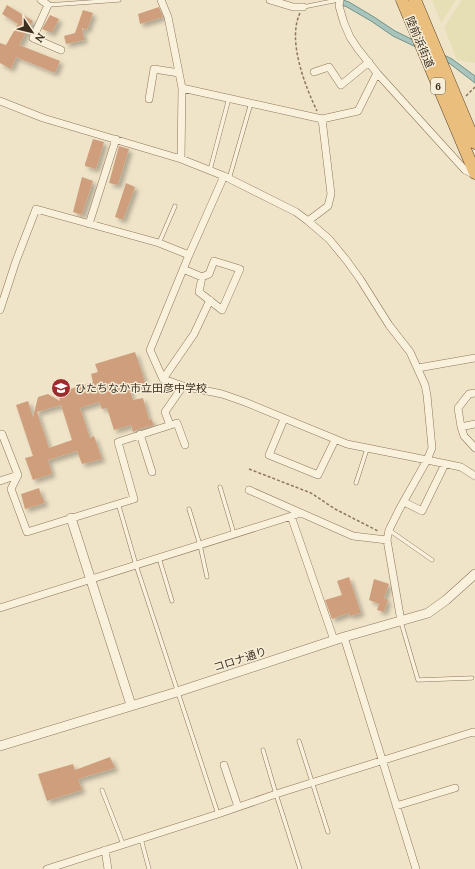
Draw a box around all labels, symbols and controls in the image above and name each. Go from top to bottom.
north arrow [12,12,52,52]
street label: 陸前浜街道 [403,14,437,70]
text: N [32,30,48,46]
road number: 6 [431,78,445,94]
school or university icon: ひたちなか市立田彦中学校 [50,377,72,399]
place label: ひたちなか市立田彦中学校 [75,381,207,395]
street label: コロナ通り [212,644,268,674]

